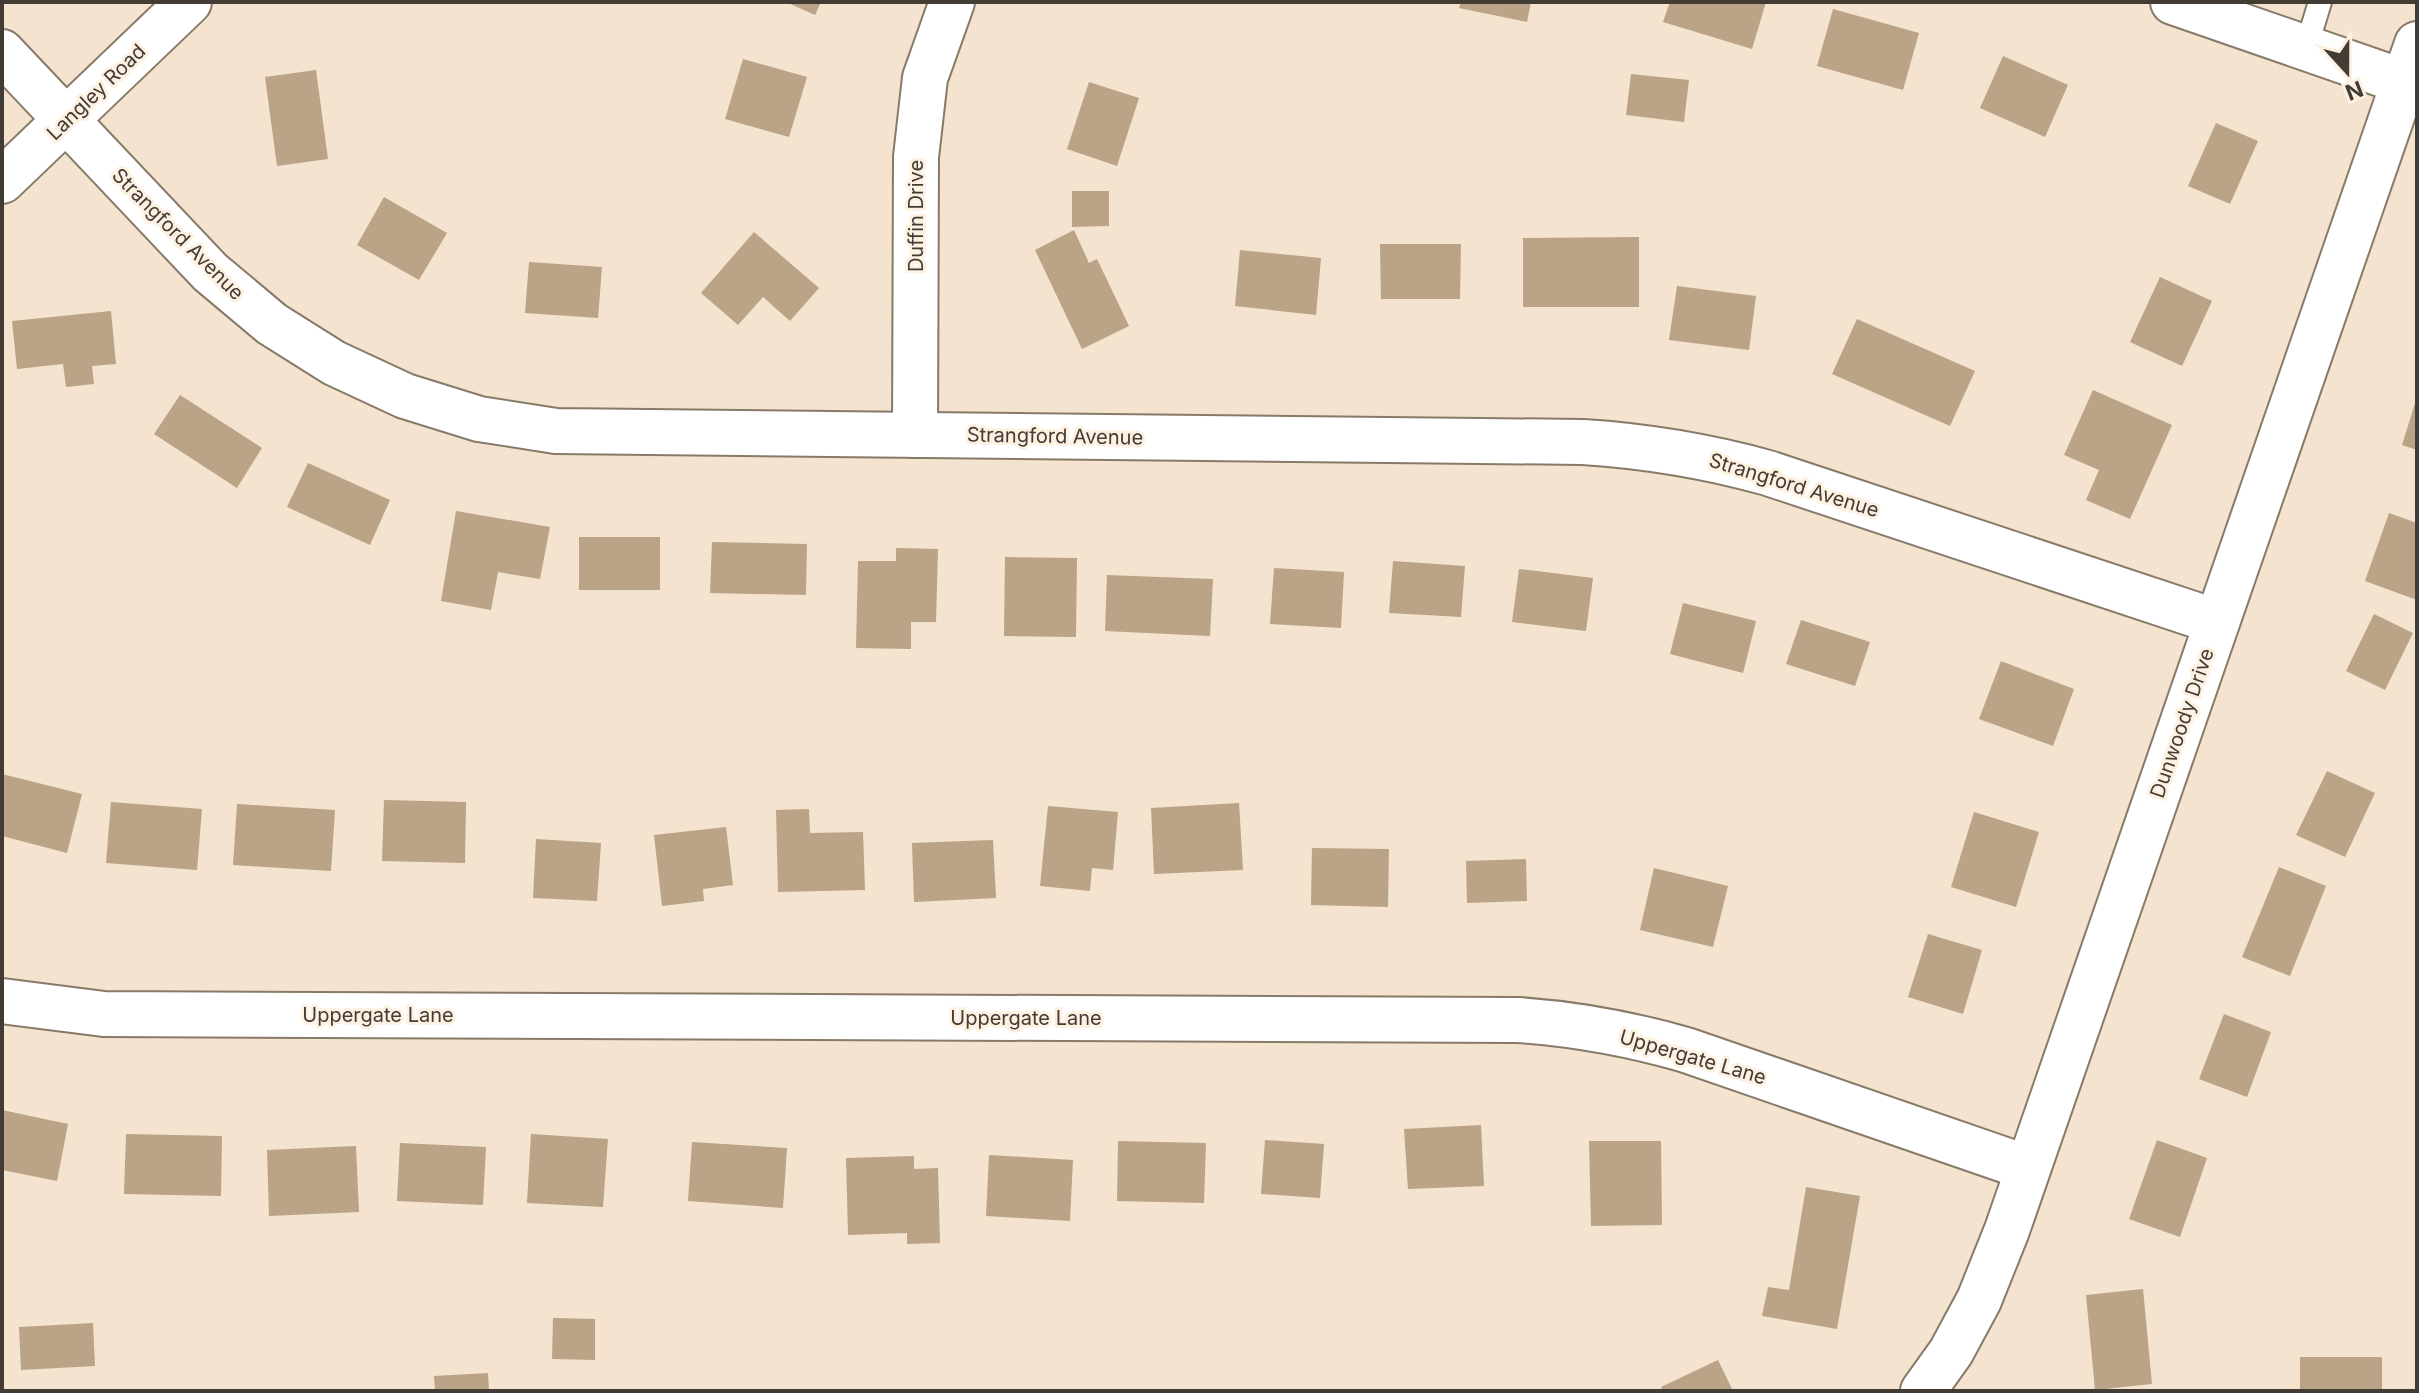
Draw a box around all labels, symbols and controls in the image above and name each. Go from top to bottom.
north arrow [2307,32,2387,112]
street label: Langley Road [42,39,150,145]
text: N [2342,76,2367,106]
street label: Duffin Drive [904,160,928,272]
street label: Strangford Avenue [107,163,249,305]
street label: Strangford Avenue [967,422,1143,450]
street label: Strangford Avenue [1706,448,1882,522]
street label: Dunwoody Drive [2145,645,2219,801]
street label: Uppergate Lane [302,1003,454,1027]
street label: Uppergate Lane [950,1006,1102,1030]
street label: Uppergate Lane [1617,1025,1769,1089]

